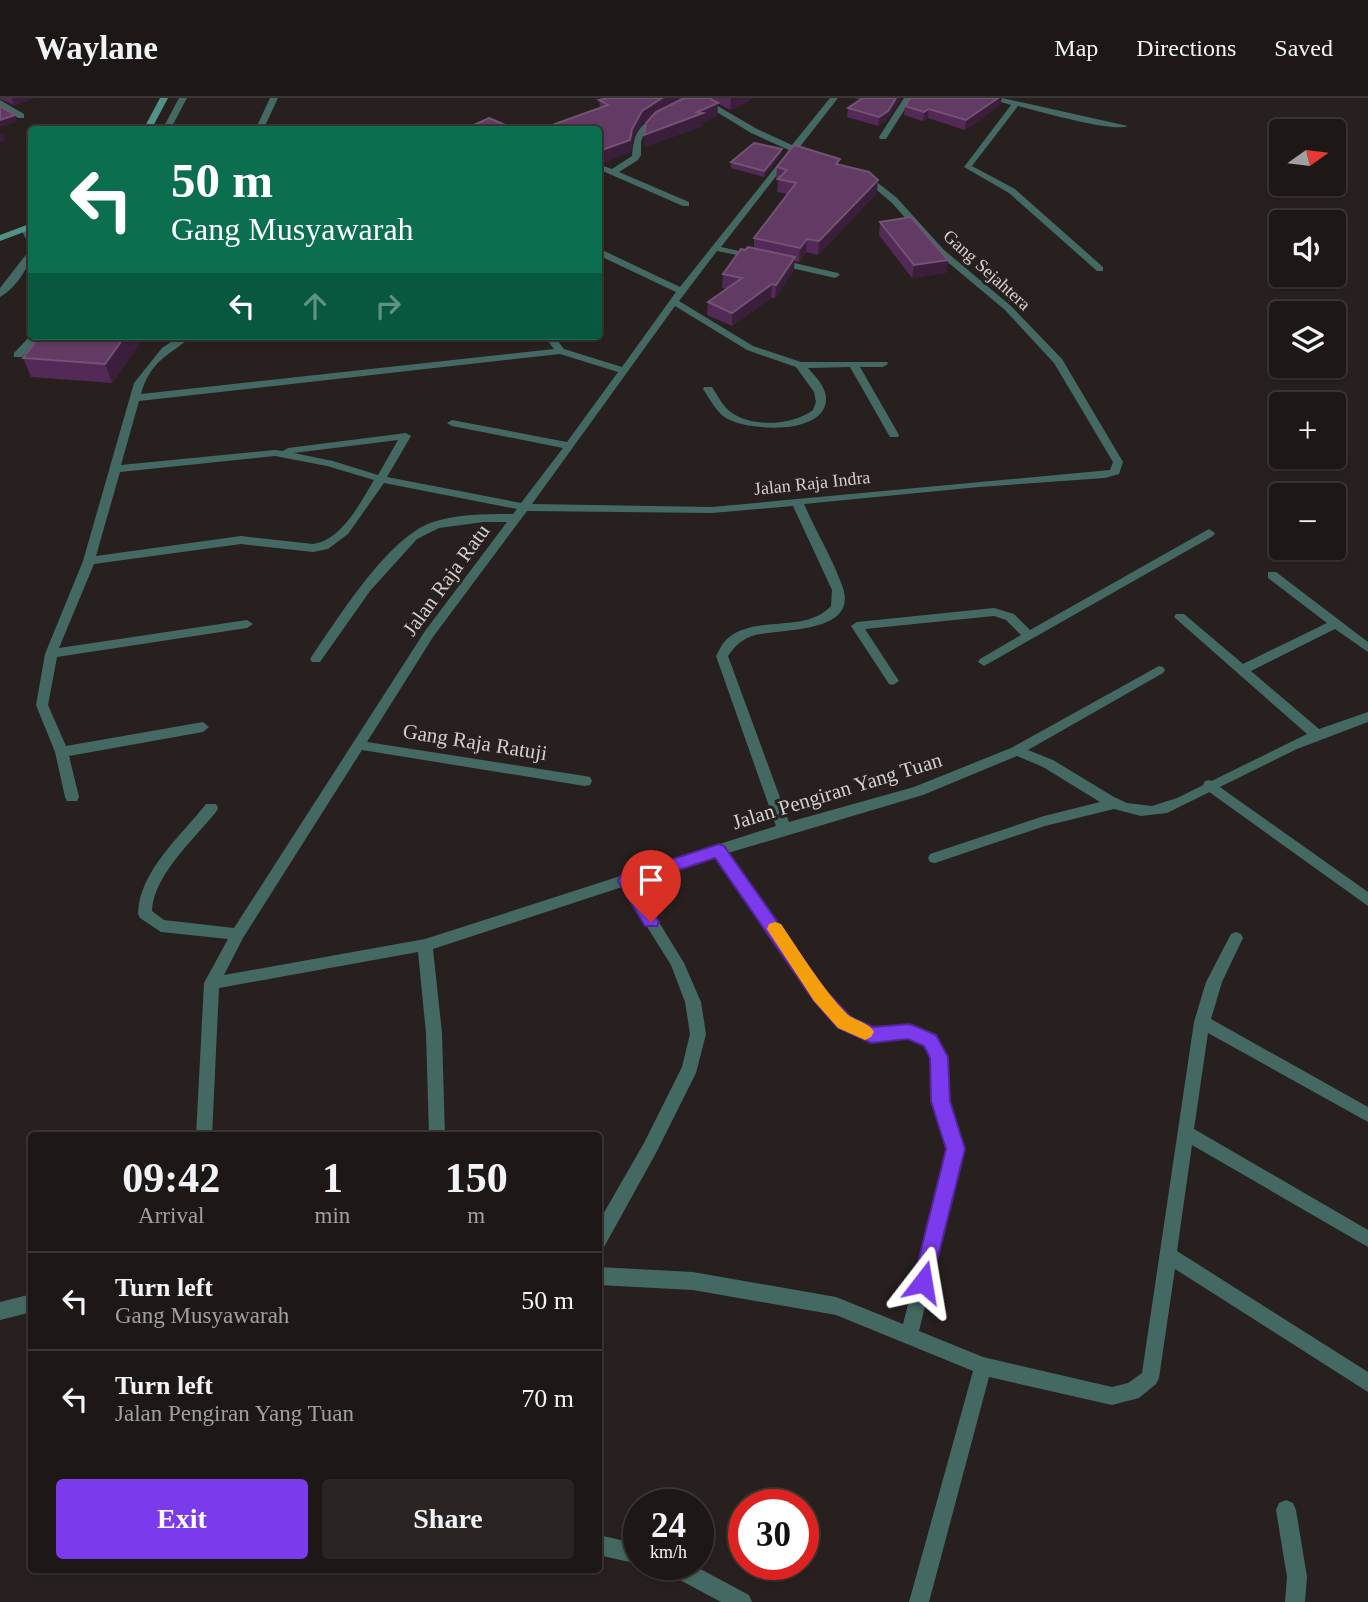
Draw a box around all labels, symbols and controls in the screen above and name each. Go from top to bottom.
text: Waylane [35,30,158,66]
text: Map [1054,35,1098,61]
text: Directions [1136,35,1236,61]
text: Saved [1274,35,1333,61]
north arrow [1269,119,1346,196]
map controls [1269,119,1346,560]
text: 50 m [171,153,273,208]
icon: left [56,154,147,245]
button: sound [1269,210,1346,287]
text: Gang Musyawarah [171,211,414,247]
street label: Gang Sejahtera [939,226,1035,314]
icon: left [223,287,261,325]
icon: ahead [296,287,334,325]
icon: right [369,287,407,325]
button: layers [1269,301,1346,378]
button: + [1269,392,1346,469]
street label: Jalan Raja Indra [753,467,871,499]
button: − [1269,483,1346,560]
street label: Jalan Raja Ratu [398,519,495,640]
street label: Gang Raja Ratuji [401,719,549,765]
street label: Jalan Pengiran Yang Tuan [729,747,945,834]
pin [621,850,681,922]
icon: arrive [632,861,670,899]
text: 09:42 [122,1155,220,1201]
text: 1 [322,1155,343,1201]
text: 150 [445,1155,508,1201]
text: Arrival [138,1203,205,1228]
text: min [315,1203,350,1228]
text: m [467,1203,485,1228]
position arrow [886,1245,960,1319]
text: Turn left [115,1273,213,1302]
icon: left [56,1282,94,1320]
text: 50 m [521,1286,574,1315]
text: Gang Musyawarah [115,1303,289,1328]
text: Turn left [115,1371,213,1400]
icon: left [56,1380,94,1418]
text: 70 m [521,1384,574,1413]
text: Jalan Pengiran Yang Tuan [115,1401,354,1426]
button: Exit [56,1479,308,1559]
button: Share [322,1479,574,1559]
speed limit sign: 30 [728,1489,819,1580]
text: 24 [651,1506,686,1545]
text: km/h [650,1542,687,1562]

